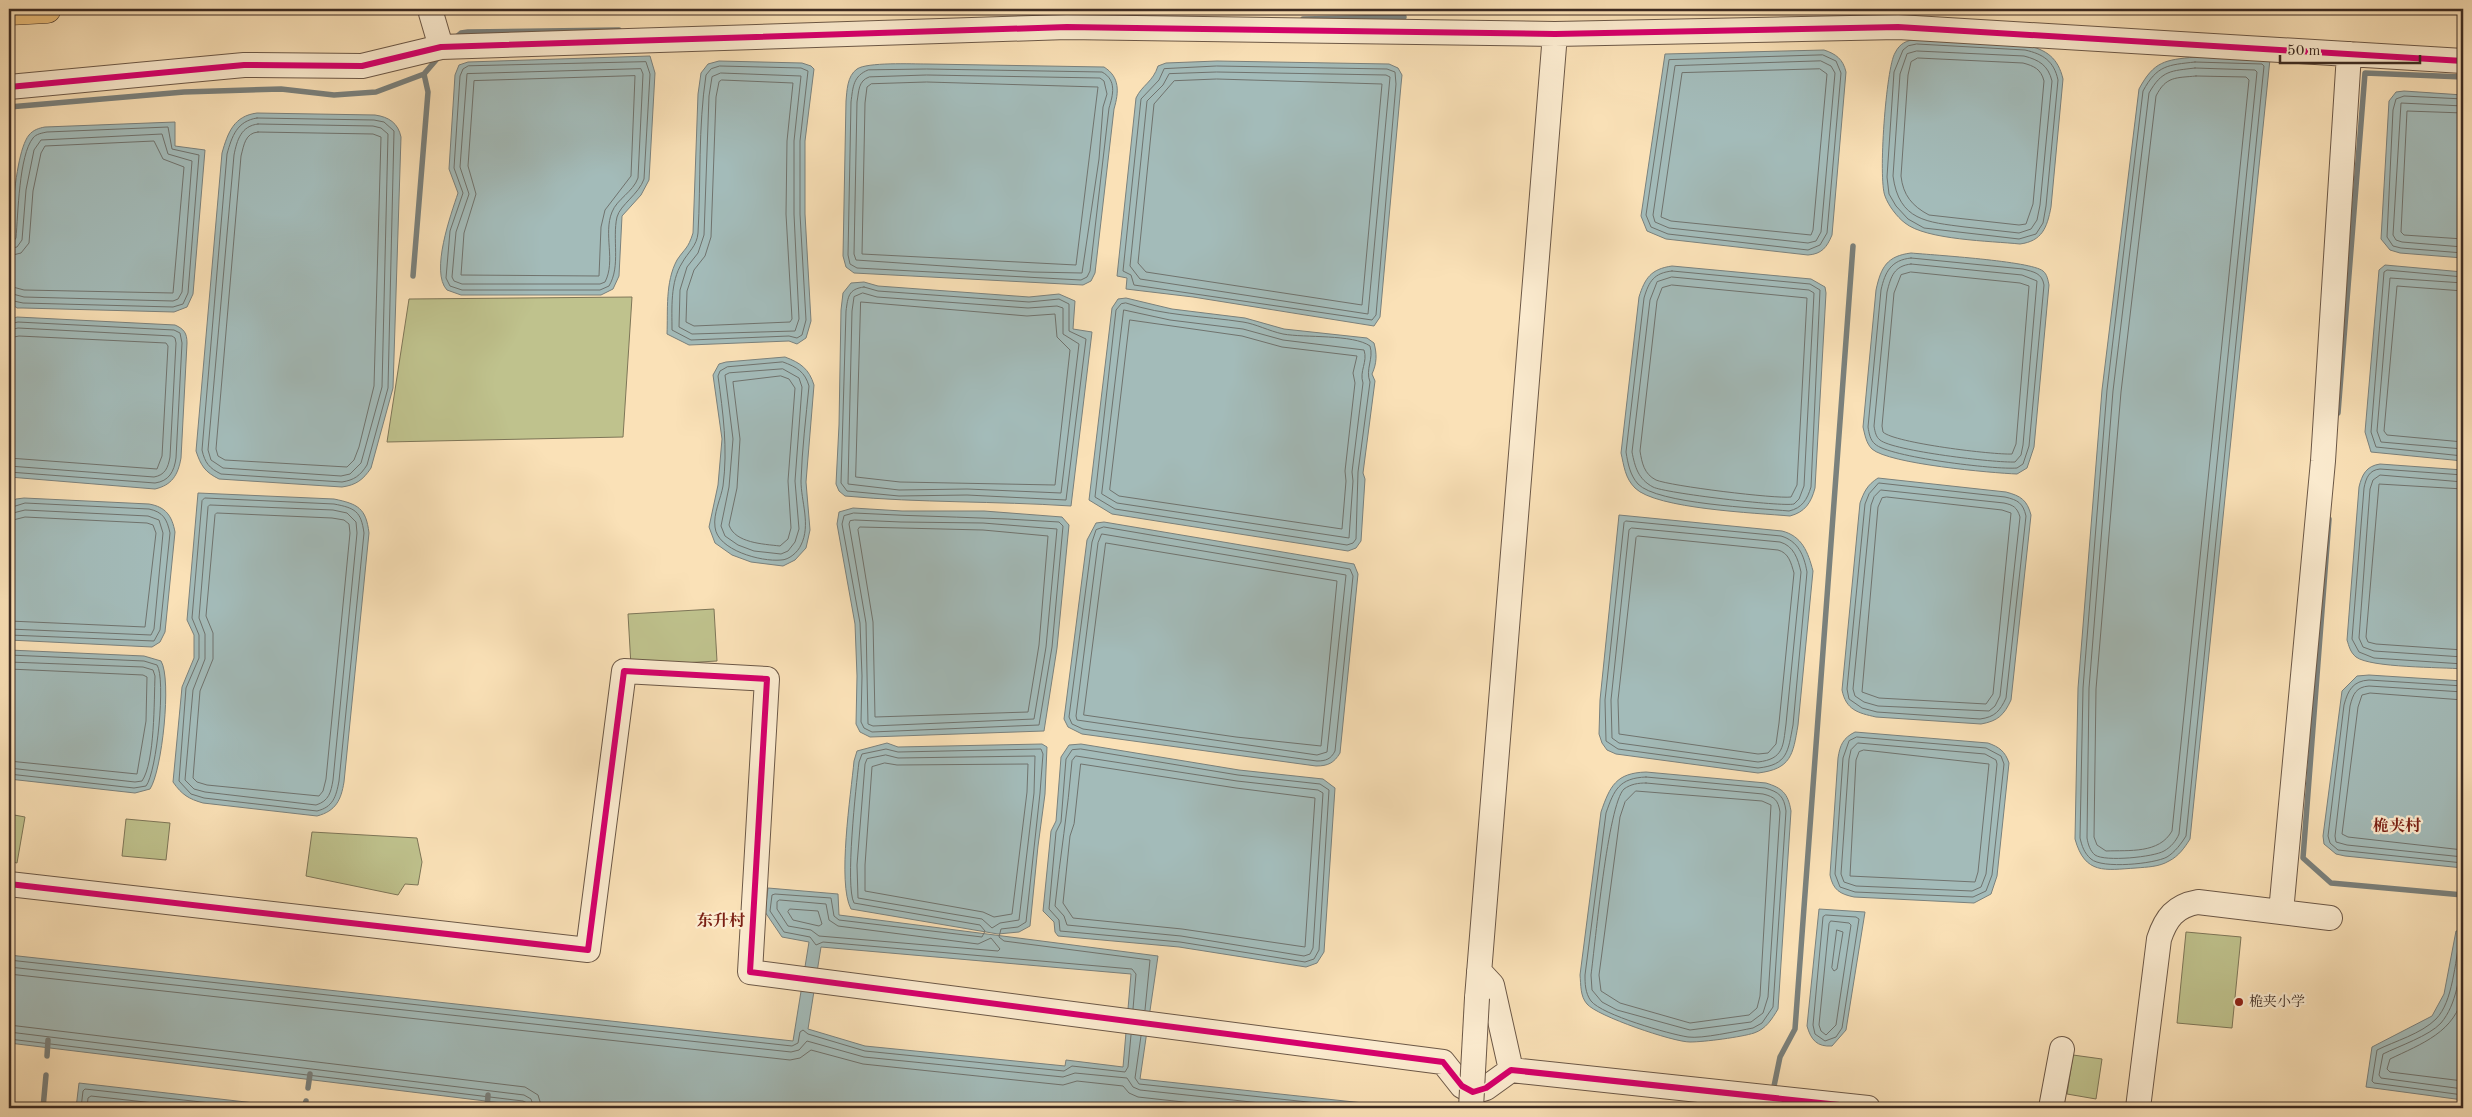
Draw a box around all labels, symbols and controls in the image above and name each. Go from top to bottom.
scale bar [2280,32,2420,64]
text: 50 m [2287,44,2321,59]
district label: 桅夹村 [2373,817,2421,835]
district label: 东升村 [697,912,745,930]
place label: 桅夹小学 [2249,994,2305,1009]
marker: 桅夹小学 [2233,996,2245,1008]

